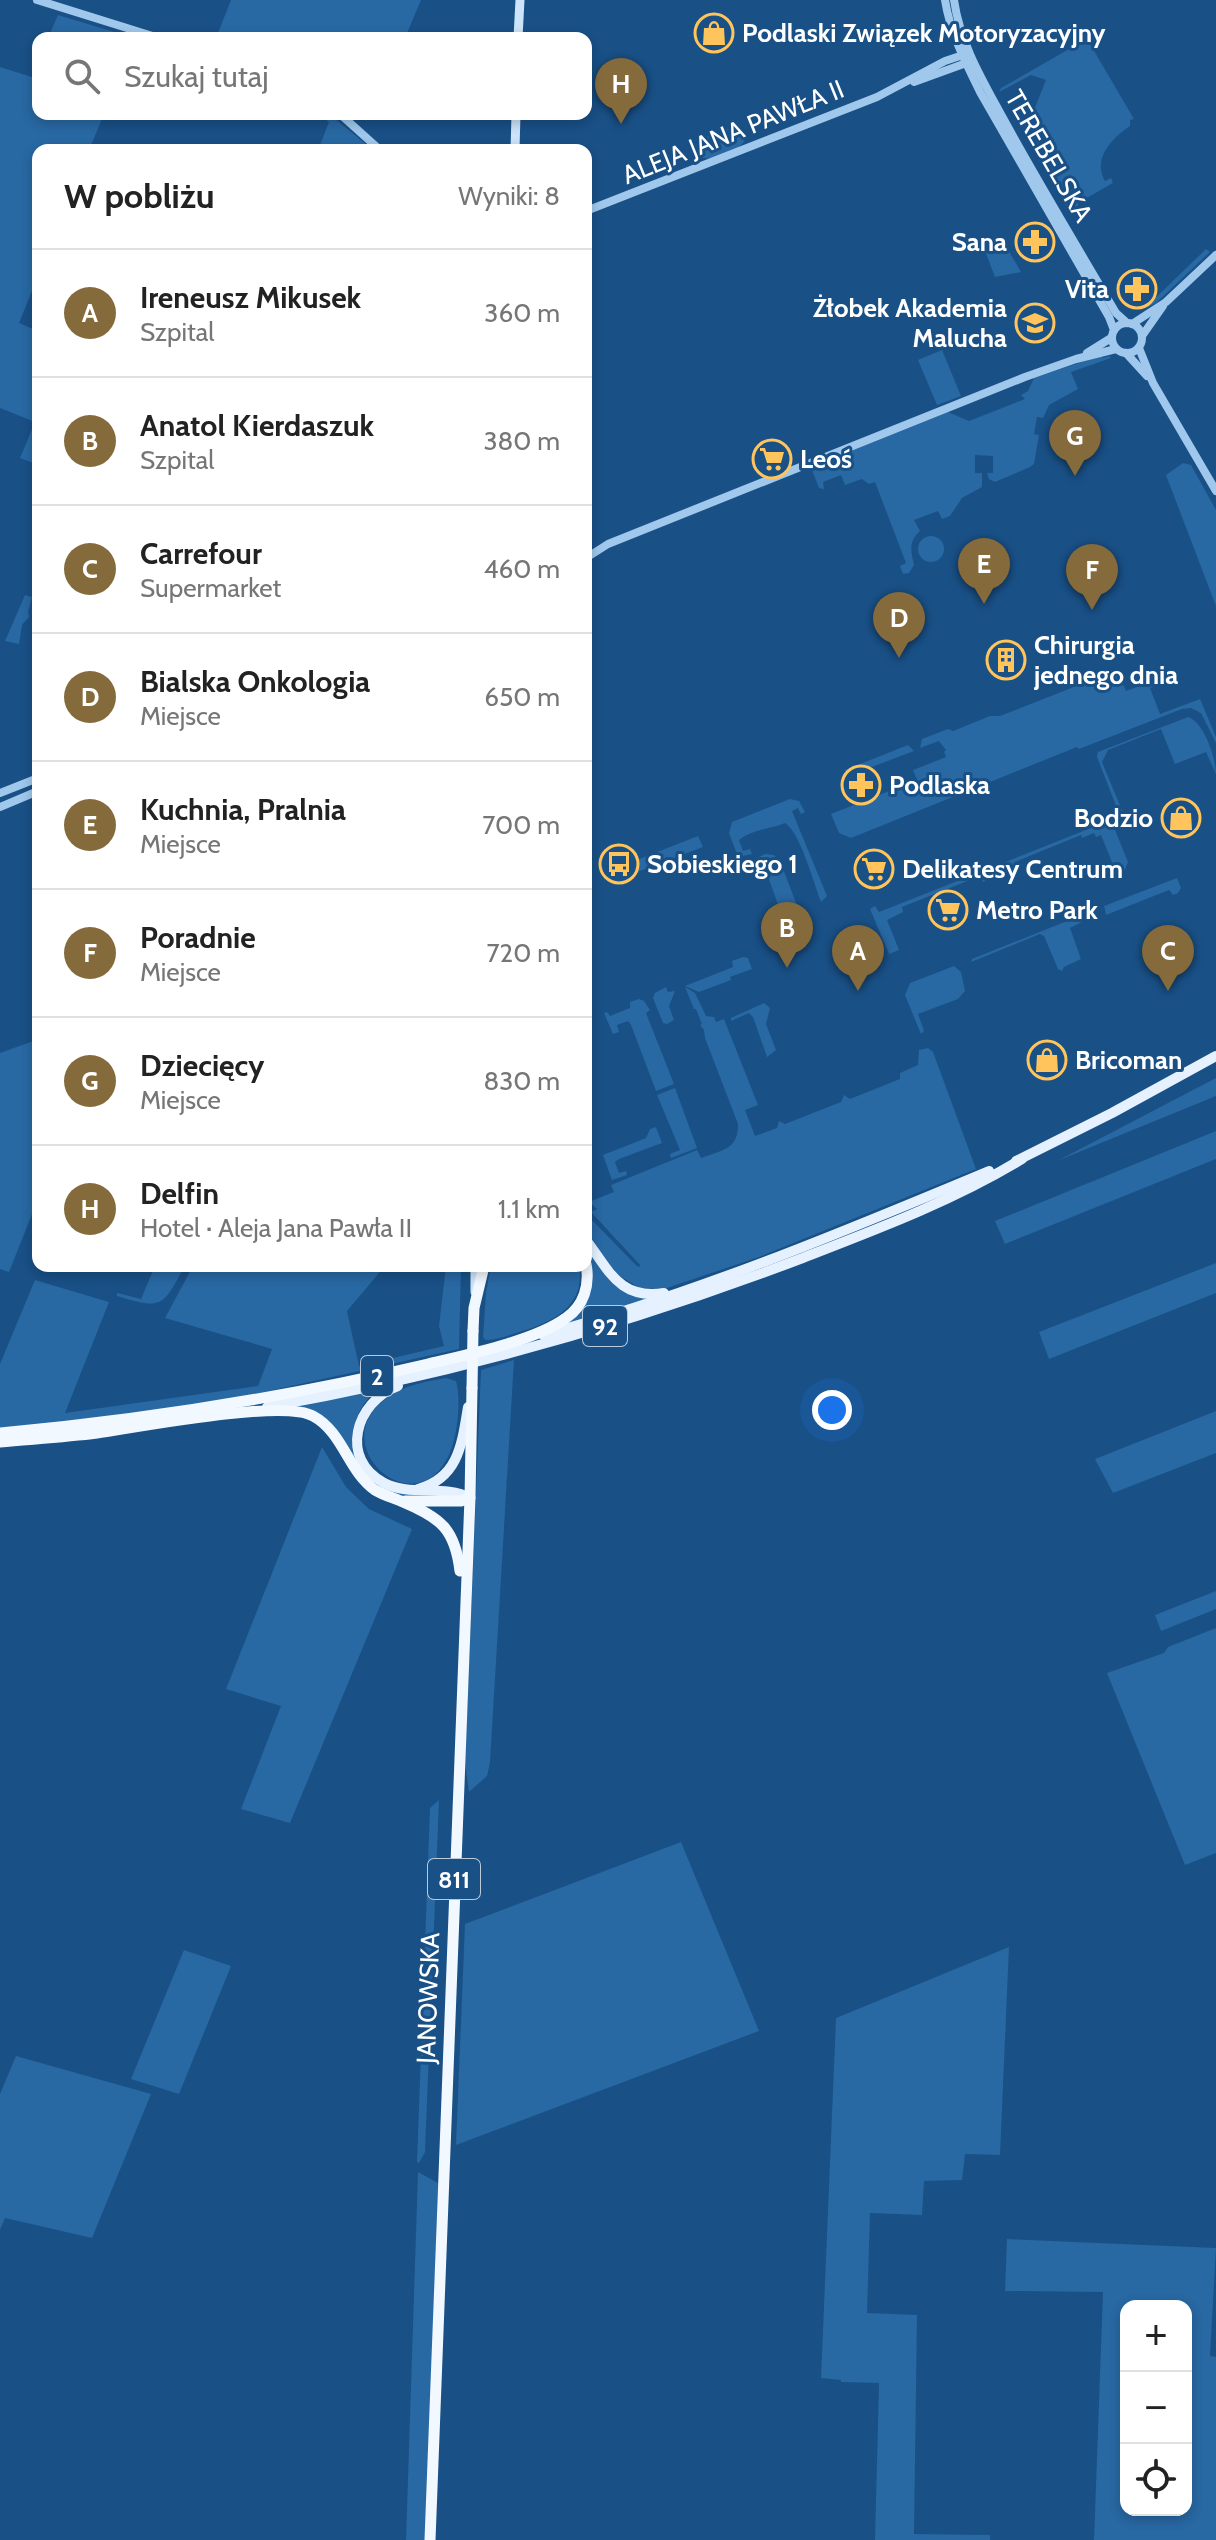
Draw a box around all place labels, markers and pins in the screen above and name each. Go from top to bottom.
shop icon: Podlaski Związek Motoryzacyjny [693,12,735,54]
place label: Podlaski Związek Motoryzacyjny [742,17,1106,49]
pin: H [595,58,647,124]
pharmacy icon: Sana [1014,221,1056,263]
place label: Sana [952,226,1007,258]
pharmacy icon: Vita [1116,268,1158,310]
place label: Vita [1065,273,1109,305]
place label: Żłobek Akademia Malucha [813,292,1007,354]
school or university icon: Żłobek Akademia Malucha [1014,302,1056,344]
pin: G [1049,410,1101,476]
supermarket icon: Leoś [751,438,793,480]
place label: Leoś [800,443,852,475]
pin: E [958,538,1010,604]
pin: F [1066,544,1118,610]
pin: D [873,592,925,658]
place label: Chirurgia jednego dnia [1033,629,1178,691]
building icon: Chirurgia jednego dnia [985,639,1027,681]
pharmacy icon: Podlaska [840,764,882,806]
place label: Podlaska [889,769,990,801]
shop icon: Bodzio [1160,797,1202,839]
place label: Bodzio [1074,802,1153,834]
bus stop icon: Sobieskiego 1 [598,843,640,885]
place label: Sobieskiego 1 [647,848,798,880]
supermarket icon: Delikatesy Centrum [853,848,895,890]
place label: Delikatesy Centrum [902,853,1123,885]
supermarket icon: Metro Park [927,889,969,931]
place label: Metro Park [976,894,1098,926]
pin: B [761,902,813,968]
pin: A [832,925,884,991]
pin: C [1142,925,1194,991]
shop icon: Bricoman [1026,1039,1068,1081]
place label: Bricoman [1075,1044,1182,1076]

